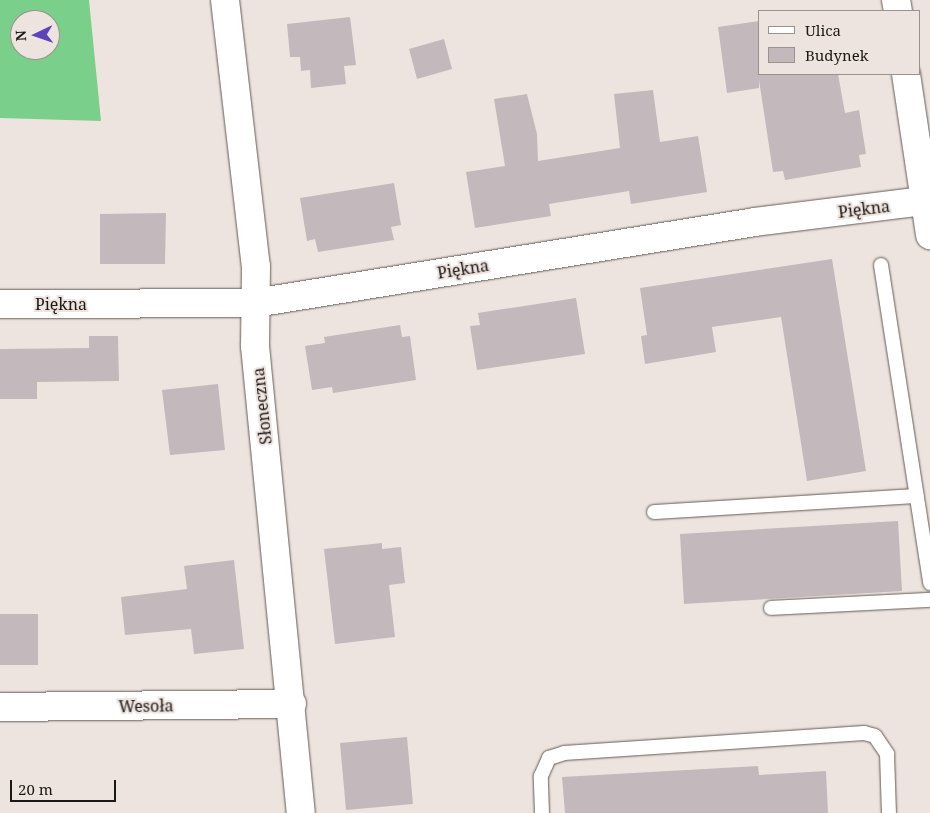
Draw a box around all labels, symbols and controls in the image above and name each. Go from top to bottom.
north arrow [10,10,60,60]
legend [758,10,920,75]
text: Ulica [805,20,841,40]
text: N [11,30,30,42]
text: Budynek [805,45,869,65]
street label: Piękna [837,196,891,222]
street label: Piękna [436,255,490,283]
street label: Piękna [35,294,87,314]
street label: Słoneczna [248,367,276,445]
street label: Wesoła [118,696,174,716]
scale bar [12,770,119,802]
text: 20 m [18,779,53,799]

